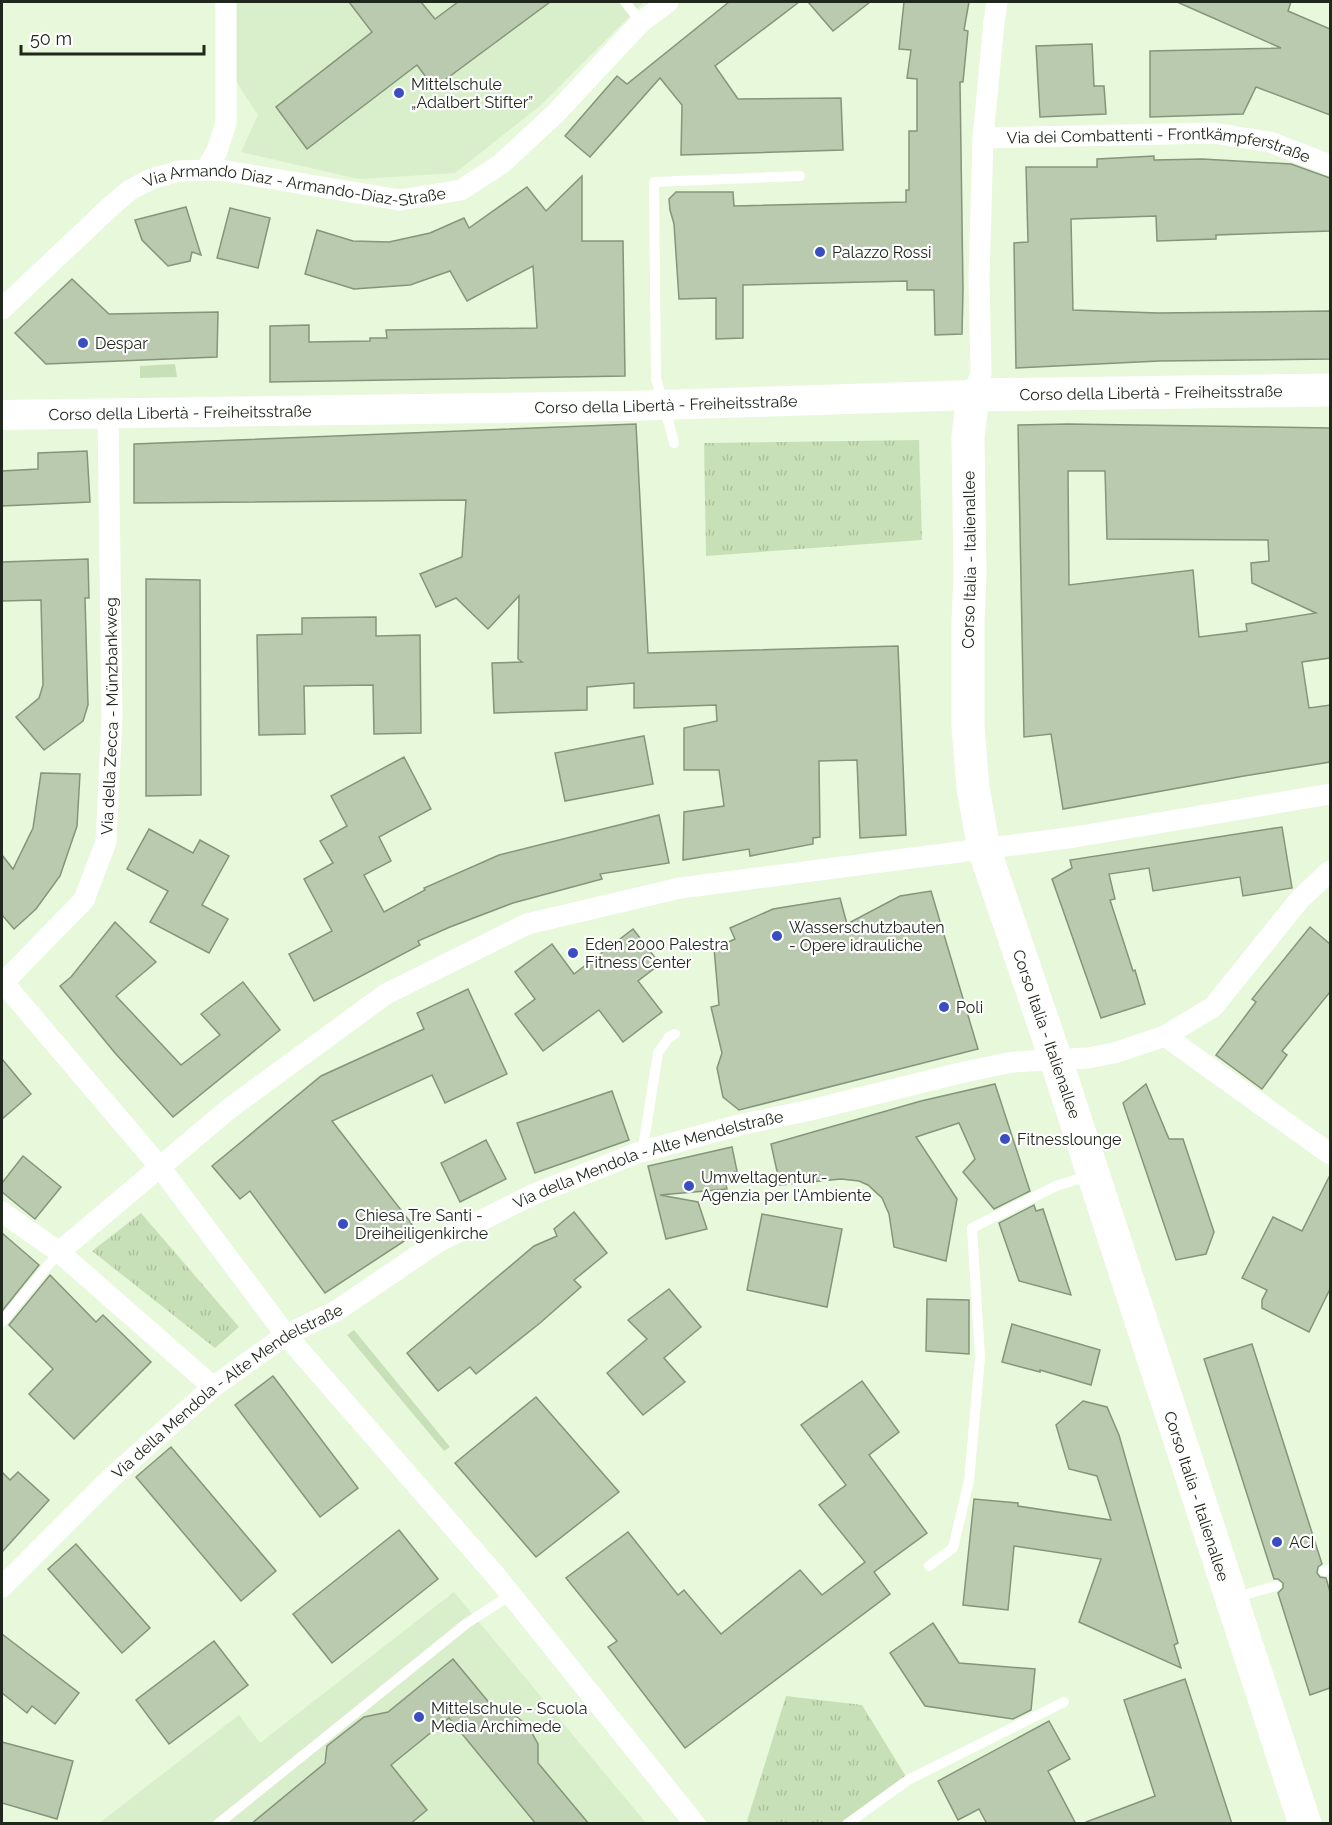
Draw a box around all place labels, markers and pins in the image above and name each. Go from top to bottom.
place label: Mittelschule „Adalbert Stifter” [411,75,533,112]
marker: Mittelschule „Adalbert Stifter” [392,86,406,100]
place label: Palazzo Rossi [832,243,931,262]
marker: Palazzo Rossi [813,245,827,259]
place label: Despar [95,334,148,353]
marker: Despar [76,336,90,350]
place label: Wasserschutzbauten - Opere idrauliche [789,918,945,955]
marker: Wasserschutzbauten - Opere idrauliche [770,929,784,943]
place label: Eden 2000 Palestra Fitness Center [585,935,729,972]
marker: Eden 2000 Palestra Fitness Center [566,946,580,960]
place label: Poli [956,998,983,1017]
marker: Poli [937,1000,951,1014]
place label: Fitnesslounge [1017,1130,1121,1149]
marker: Fitnesslounge [998,1132,1012,1146]
place label: Umweltagentur - Agenzia per l'Ambiente [701,1168,871,1205]
marker: Umweltagentur - Agenzia per l'Ambiente [682,1179,696,1193]
place label: Chiesa Tre Santi - Dreiheiligenkirche [355,1206,488,1243]
marker: Chiesa Tre Santi - Dreiheiligenkirche [336,1217,350,1231]
place label: ACI [1289,1533,1314,1552]
marker: ACI [1270,1535,1284,1549]
place label: Mittelschule - Scuola Media Archimede [431,1699,587,1736]
marker: Mittelschule - Scuola Media Archimede [412,1710,426,1724]

